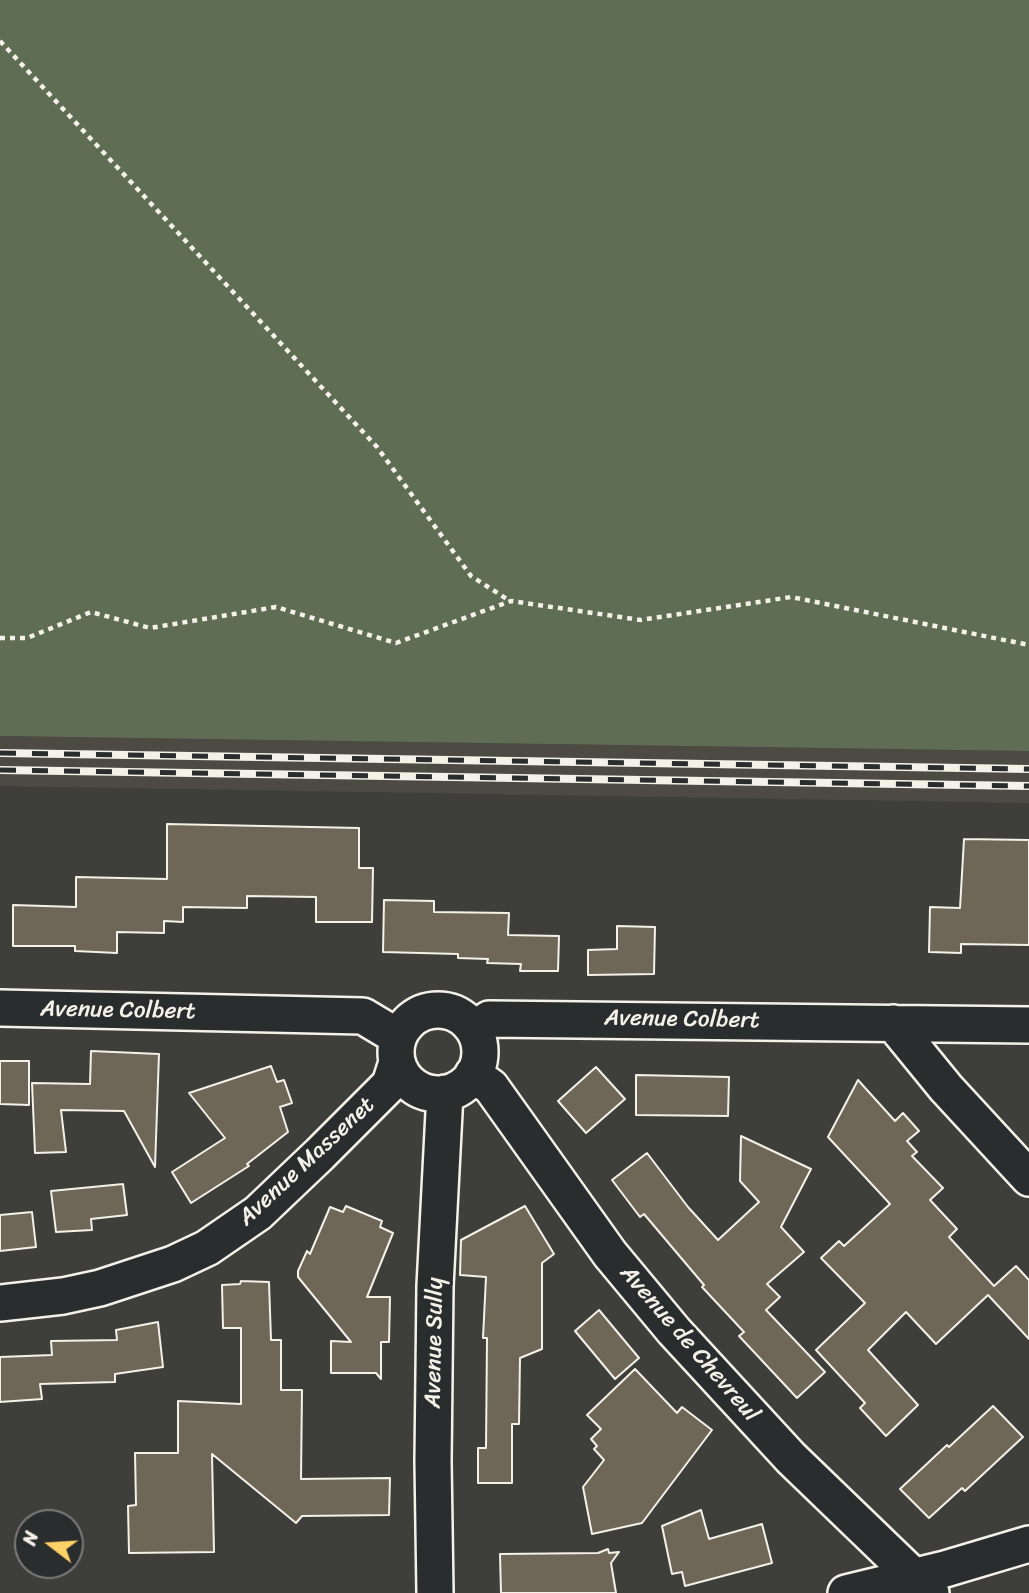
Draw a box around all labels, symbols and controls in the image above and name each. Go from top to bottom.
street label: Avenue Colbert [40,996,196,1026]
street label: Avenue Colbert [604,1005,760,1035]
street label: Avenue Massenet [233,1092,381,1232]
street label: Avenue de Chevreul [614,1260,764,1428]
street label: Avenue Sully [420,1277,450,1409]
north arrow [14,1509,84,1579]
text: N [13,1527,48,1549]

